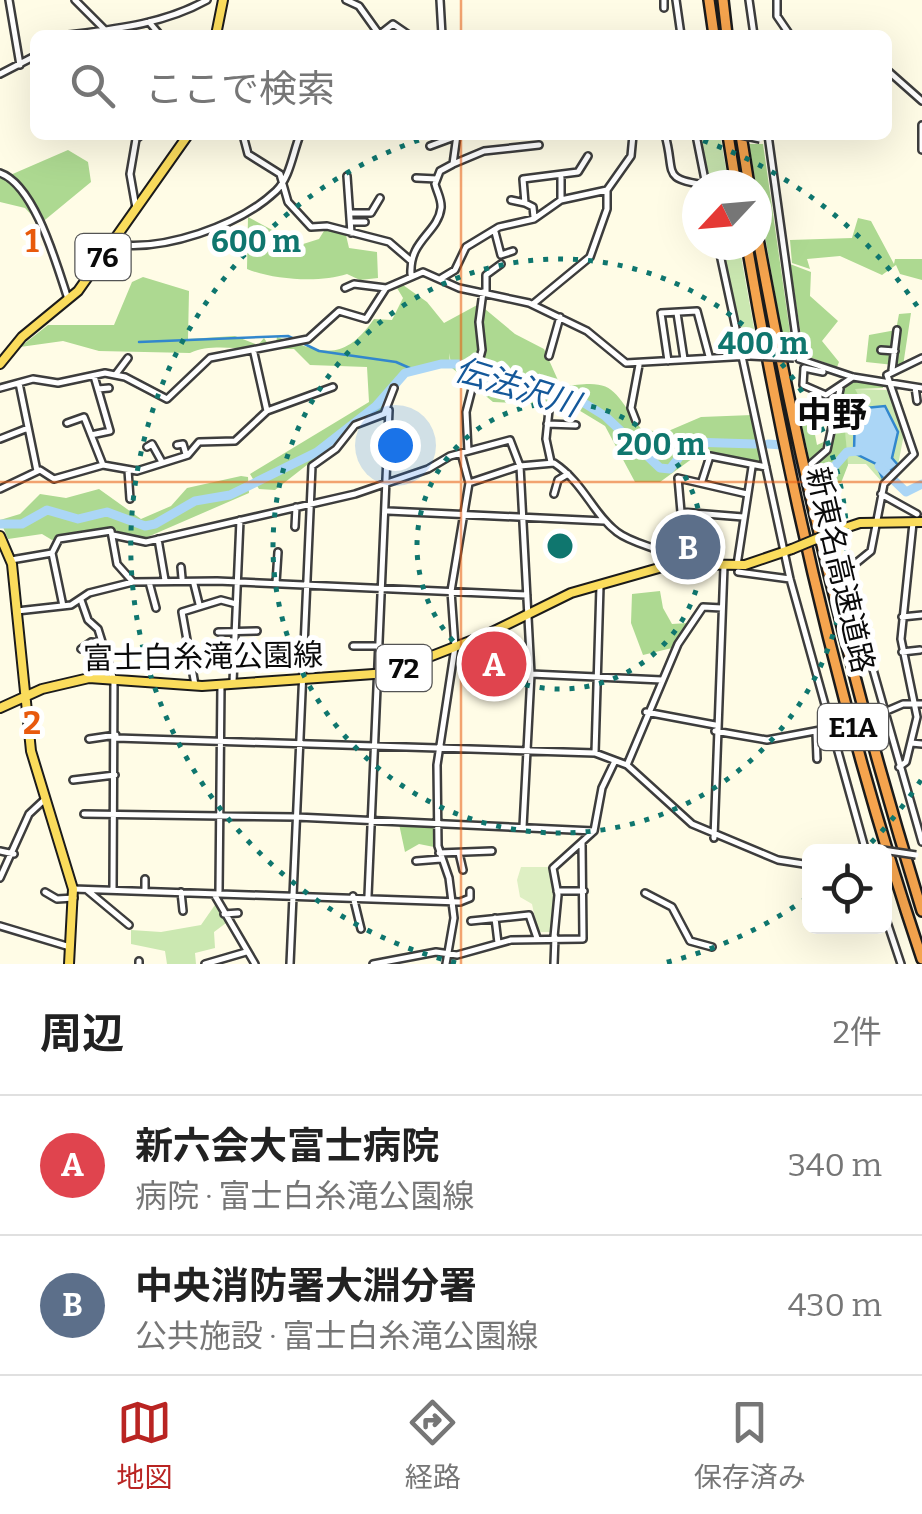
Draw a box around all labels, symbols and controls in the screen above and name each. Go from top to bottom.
search box [30,30,892,140]
icon: search [65,58,120,113]
text: ここで検索 [145,66,335,112]
north arrow [682,170,772,260]
text: 1 [25,222,39,260]
text: 600 m [211,224,301,260]
road number: 76 [76,234,130,280]
text: 400 m [718,326,809,362]
water label: 伝法沢川 [450,350,587,425]
district label: 中野 [797,394,867,436]
your location [370,420,421,471]
text: 200 m [616,427,706,463]
street label: 新東名高速道路 [799,464,881,676]
pin: B [656,510,720,584]
centre of rings [542,528,578,564]
pin: A [462,626,526,702]
street label: 富士白糸滝公園線 [83,637,323,677]
road number: 72 [376,645,432,691]
text: 2 [23,704,41,742]
road number: E1A [818,704,888,750]
map controls [802,844,892,934]
button: locate [802,844,892,934]
text: 周辺 [40,1009,124,1059]
text: 2件 [833,1013,882,1051]
text: 新六会大富士病院 [135,1123,439,1169]
text: A [61,1146,84,1184]
text: 340 m [788,1146,882,1184]
text: 病院 · 富士白糸滝公園線 [135,1177,475,1215]
text: 中央消防署大淵分署 [135,1263,477,1309]
text: B [62,1286,83,1324]
text: 430 m [788,1286,882,1324]
text: 公共施設 · 富士白糸滝公園線 [135,1317,539,1355]
tab: 地図 [116,1395,172,1495]
tab: 経路 [405,1395,461,1495]
tab: 保存済み [694,1395,806,1495]

